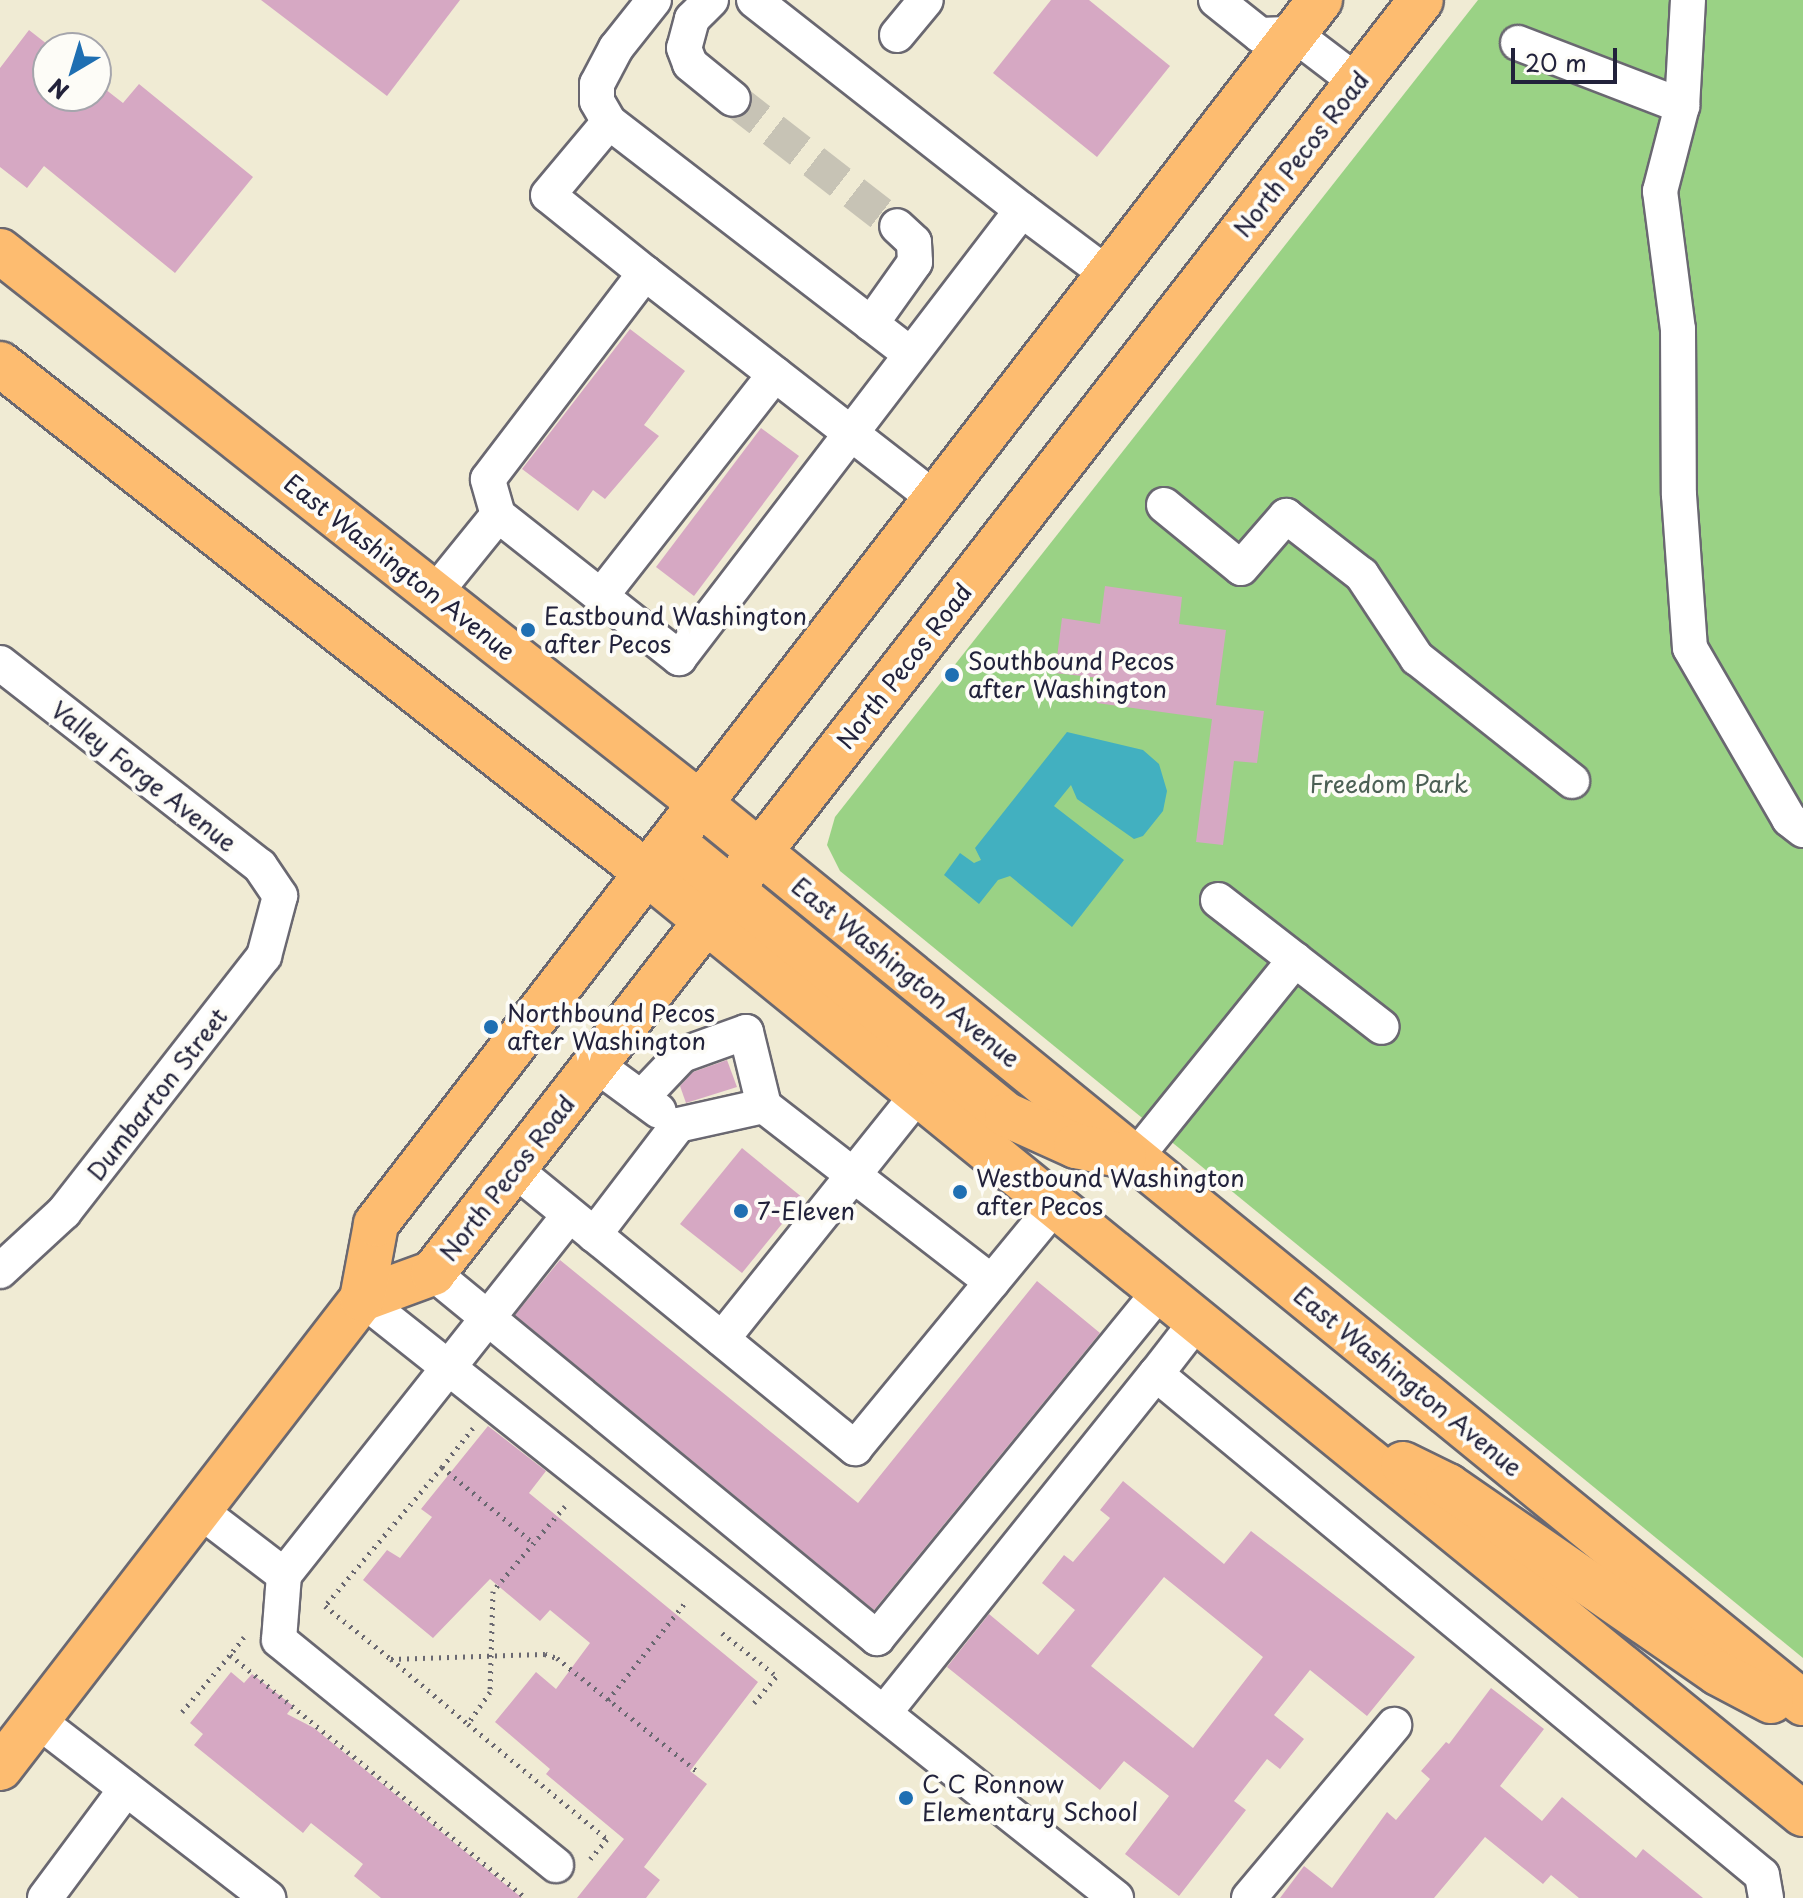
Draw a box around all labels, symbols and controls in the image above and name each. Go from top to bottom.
north arrow [32,32,112,112]
scale bar [1515,32,1621,82]
text: 20 m [1525,44,1587,80]
street label: North Pecos Road [1227,65,1375,243]
text: N [41,71,75,108]
street label: East Washington Avenue [280,469,520,665]
street label: North Pecos Road [830,577,978,755]
place label: Eastbound Washington after Pecos [544,602,805,658]
marker: Eastbound Washington after Pecos [519,621,537,639]
place label: Southbound Pecos after Washington [968,647,1173,703]
marker: Southbound Pecos after Washington [943,666,961,684]
street label: Valley Forge Avenue [45,694,243,858]
park label: Freedom Park [1310,770,1468,798]
street label: East Washington Avenue [787,872,1025,1072]
place label: Northbound Pecos after Washington [507,999,714,1055]
street label: Dumbarton Street [80,1002,234,1186]
marker: Northbound Pecos after Washington [482,1018,500,1036]
street label: North Pecos Road [433,1089,581,1267]
place label: Westbound Washington after Pecos [976,1164,1243,1220]
marker: Westbound Washington after Pecos [951,1183,969,1201]
place label: 7-Eleven [757,1197,855,1225]
marker: 7-Eleven [732,1202,750,1220]
street label: East Washington Avenue [1289,1281,1527,1481]
place label: C C Ronnow Elementary School [922,1770,1138,1826]
marker: C C Ronnow Elementary School [897,1789,915,1807]

